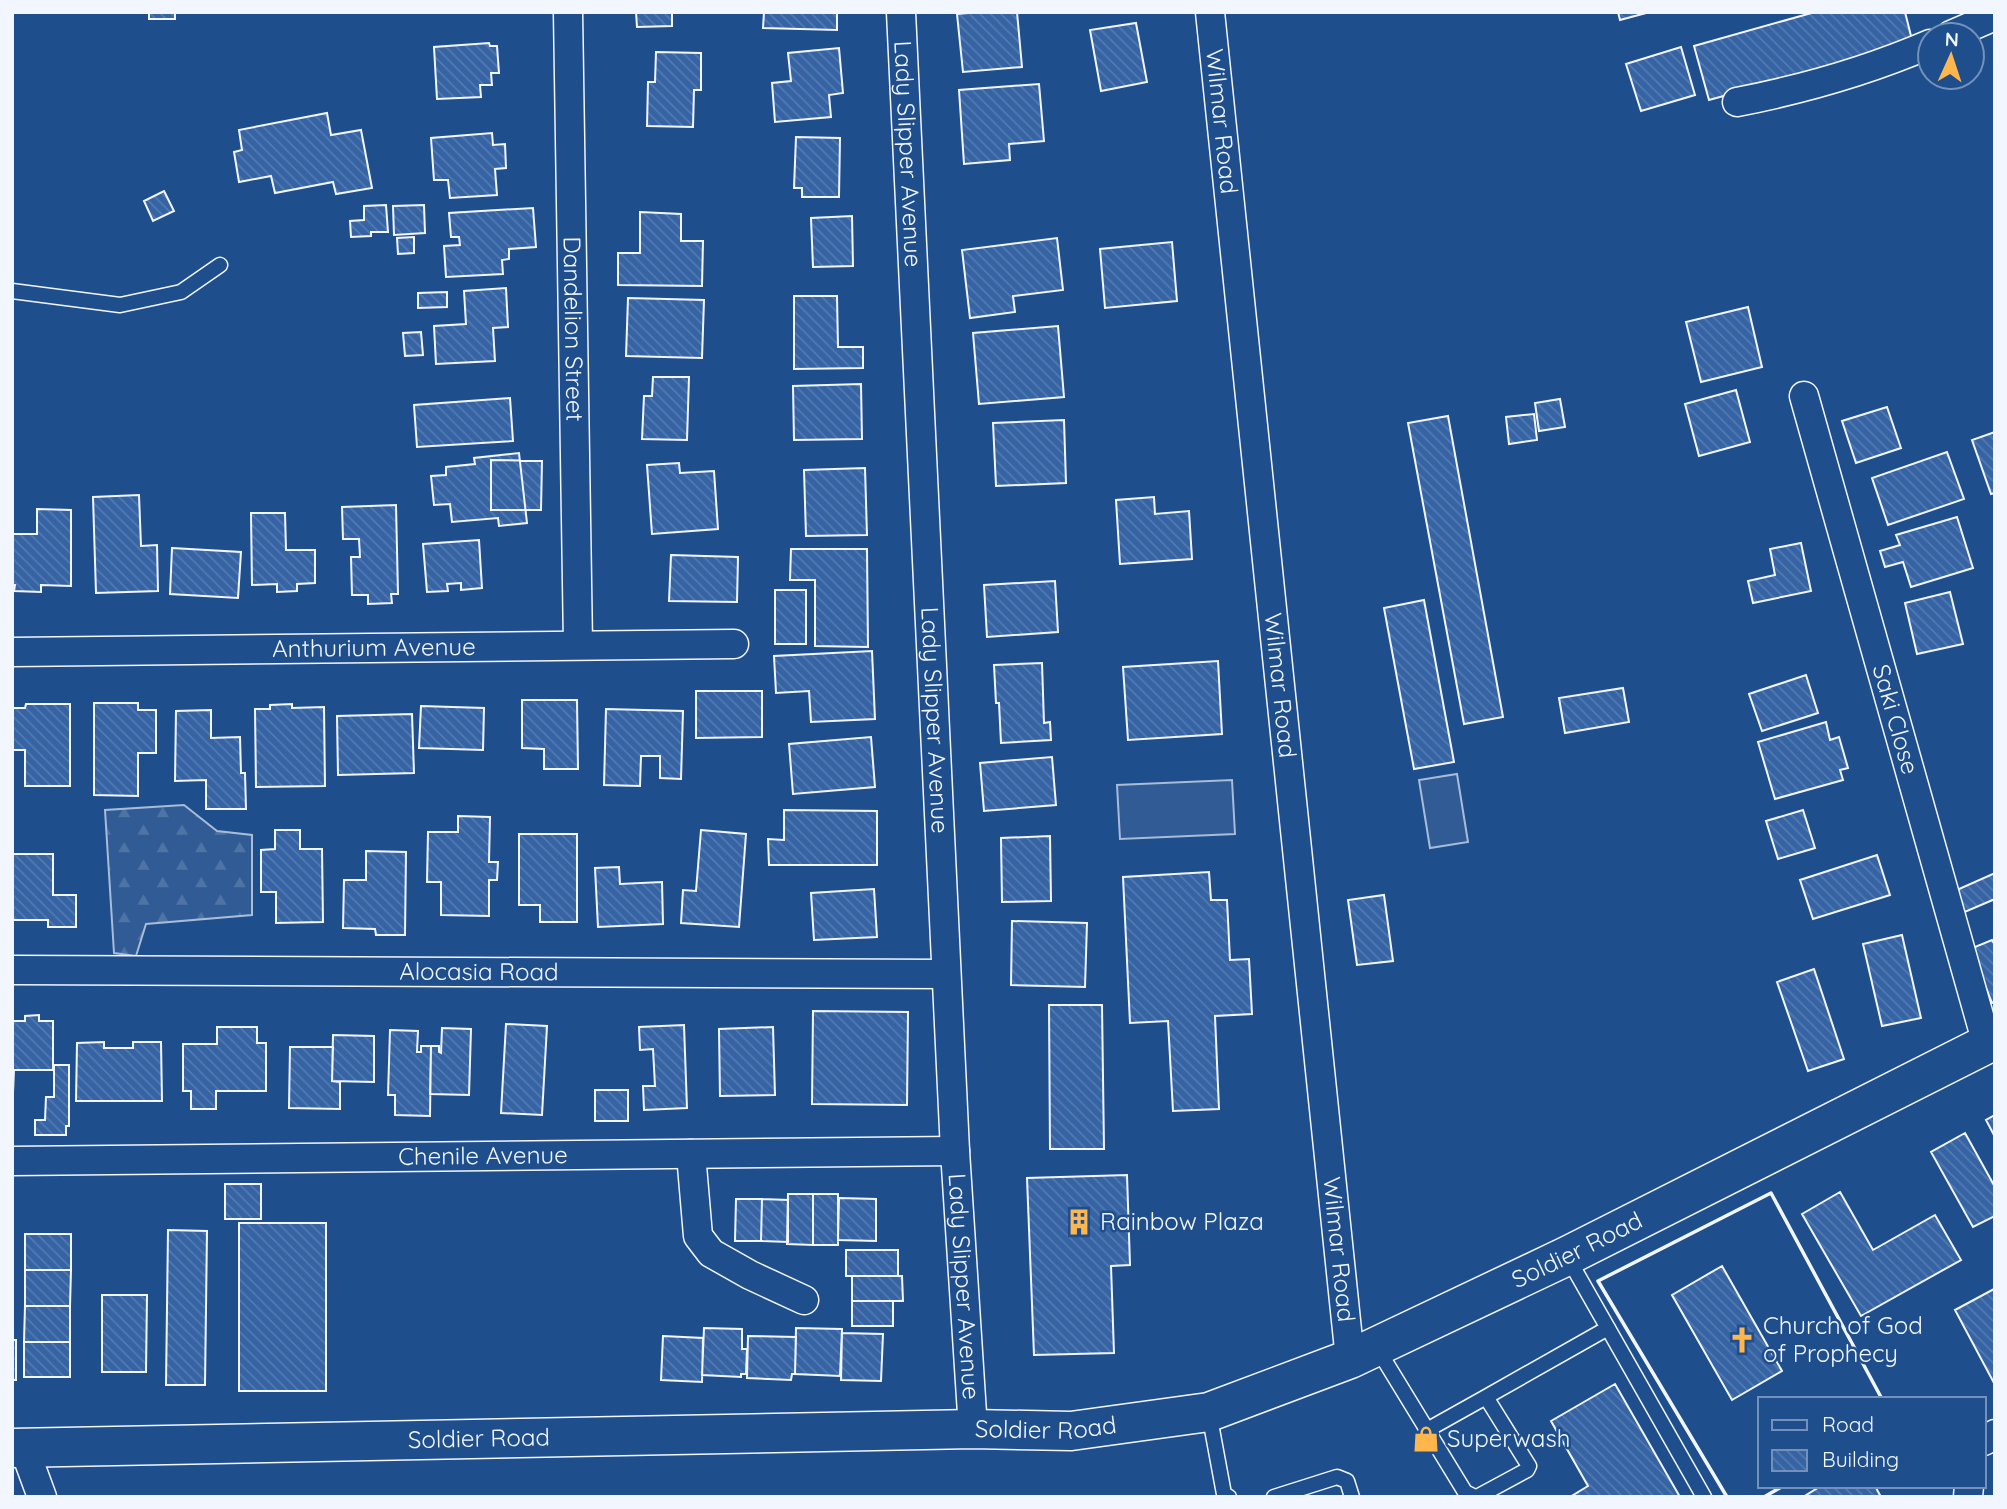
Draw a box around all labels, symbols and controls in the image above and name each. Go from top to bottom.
north arrow [1916,21,1986,91]
text: N [1944,27,1959,51]
street label: Lady Slipper Avenue [888,40,929,268]
street label: Wilmar Road [1200,47,1245,195]
street label: Dandelion Street [558,236,590,422]
street label: Lady Slipper Avenue [915,606,956,834]
street label: Wilmar Road [1259,611,1303,759]
street label: Anthurium Avenue [272,631,476,663]
street label: Saki Close [1867,661,1926,777]
street label: Alocasia Road [399,956,559,986]
street label: Chenile Avenue [398,1139,568,1171]
street label: Lady Slipper Avenue [942,1172,987,1401]
street label: Wilmar Road [1317,1175,1362,1323]
street label: Soldier Road [1507,1204,1647,1294]
place label: Rainbow Plaza [1100,1206,1264,1236]
building icon: Rainbow Plaza [1064,1207,1094,1237]
place label: Church of God of Prophecy [1763,1310,1923,1368]
church icon: Church of God of Prophecy [1727,1325,1757,1355]
legend [1758,1397,1986,1488]
street label: Soldier Road [975,1409,1118,1445]
text: Road [1822,1411,1874,1437]
street label: Soldier Road [408,1421,550,1454]
place label: Superwash [1447,1423,1570,1453]
shop icon: Superwash [1411,1424,1441,1454]
text: Building [1822,1446,1899,1472]

